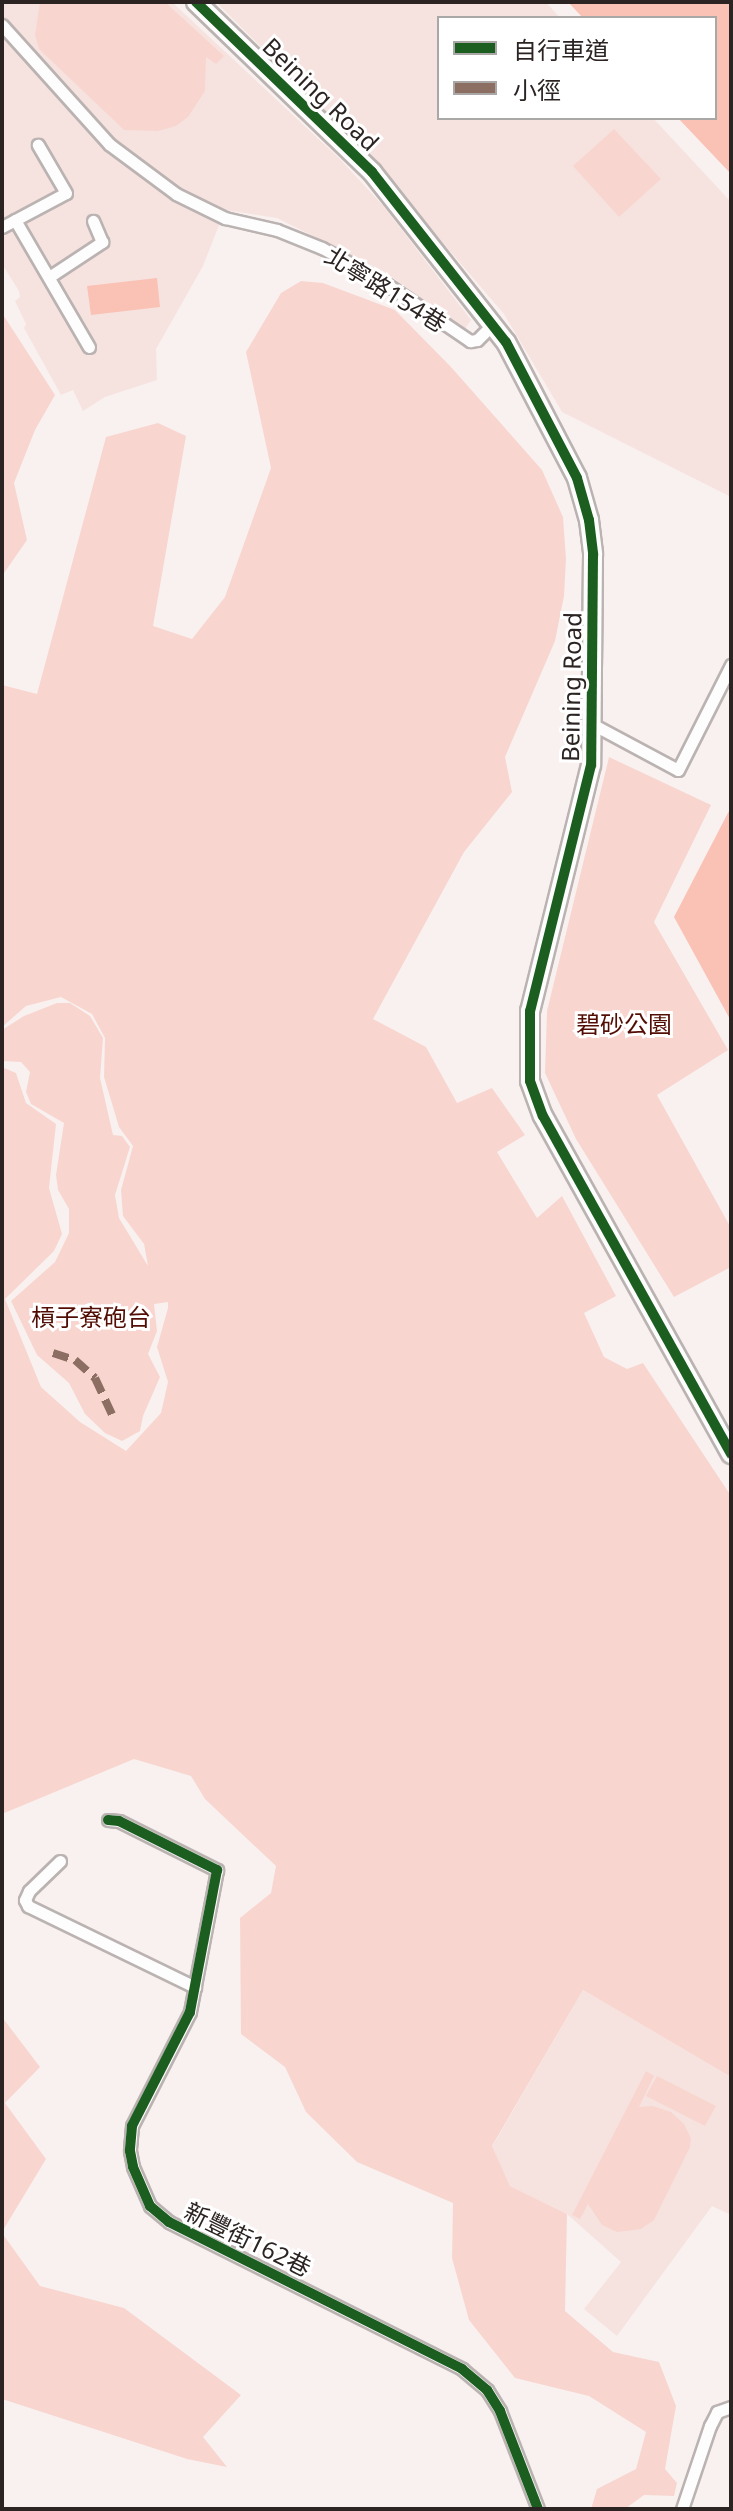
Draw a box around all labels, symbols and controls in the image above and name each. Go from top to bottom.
legend [437,16,717,120]
street label: Beining Road [257,32,385,156]
text: 自行車道 [513,33,609,66]
text: 小徑 [513,73,561,106]
street label: 北寧路154巷 [320,240,452,338]
street label: Beining Road [555,612,587,762]
park label: 碧砂公園 [576,1010,672,1038]
park label: 槓子寮砲台 [31,1303,151,1331]
street label: 新豐街162巷 [180,2196,316,2282]

